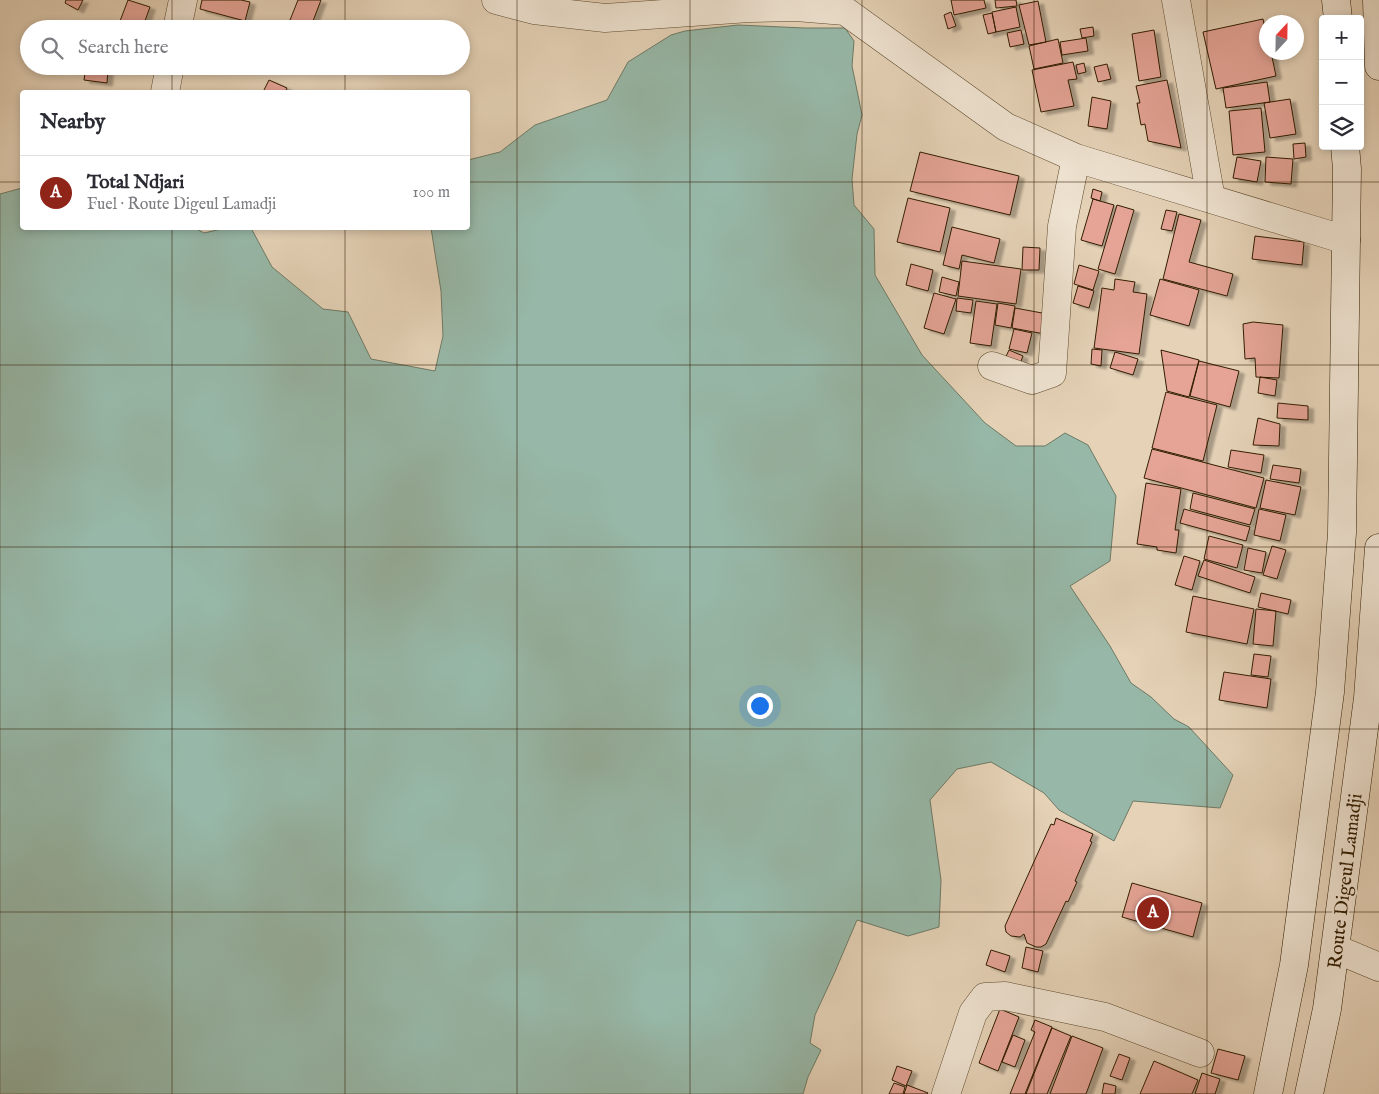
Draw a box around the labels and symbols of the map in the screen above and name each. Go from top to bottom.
north arrow [1259,15,1304,60]
your location [747,693,773,719]
street label: Route Digeul Lamadji [1323,792,1369,970]
pin: A [1137,894,1169,932]

